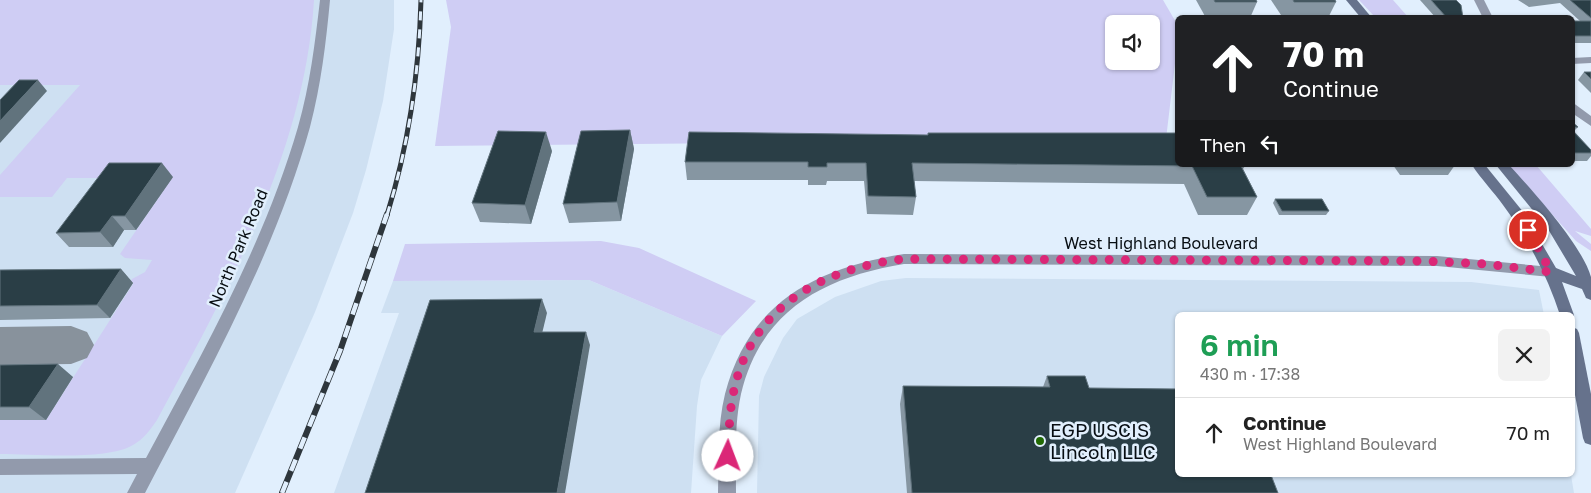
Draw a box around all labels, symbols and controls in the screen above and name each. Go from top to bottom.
map controls [1105,15,1160,70]
button: sound [1105,15,1160,70]
text: 70 m [1283,33,1364,75]
icon: ahead [1200,35,1265,100]
text: Continue [1283,75,1379,102]
icon: left [1256,130,1284,158]
text: Then [1200,133,1246,156]
street label: North Park Road [204,186,272,310]
pin [1507,209,1549,251]
icon: arrive [1514,216,1542,244]
street label: West Highland Boulevard [1064,233,1258,253]
text: 6 min [1200,327,1279,363]
button: close [1498,329,1550,381]
text: 430 m · 17:38 [1200,364,1300,384]
text: Continue [1243,411,1326,434]
place label: EGP USCIS Lincoln LLC [1050,418,1156,463]
icon: ahead [1200,419,1228,447]
text: 70 m [1507,421,1550,444]
position arrow [701,429,753,481]
text: West Highland Boulevard [1243,434,1437,454]
marker: EGP USCIS Lincoln LLC [1034,435,1046,447]

